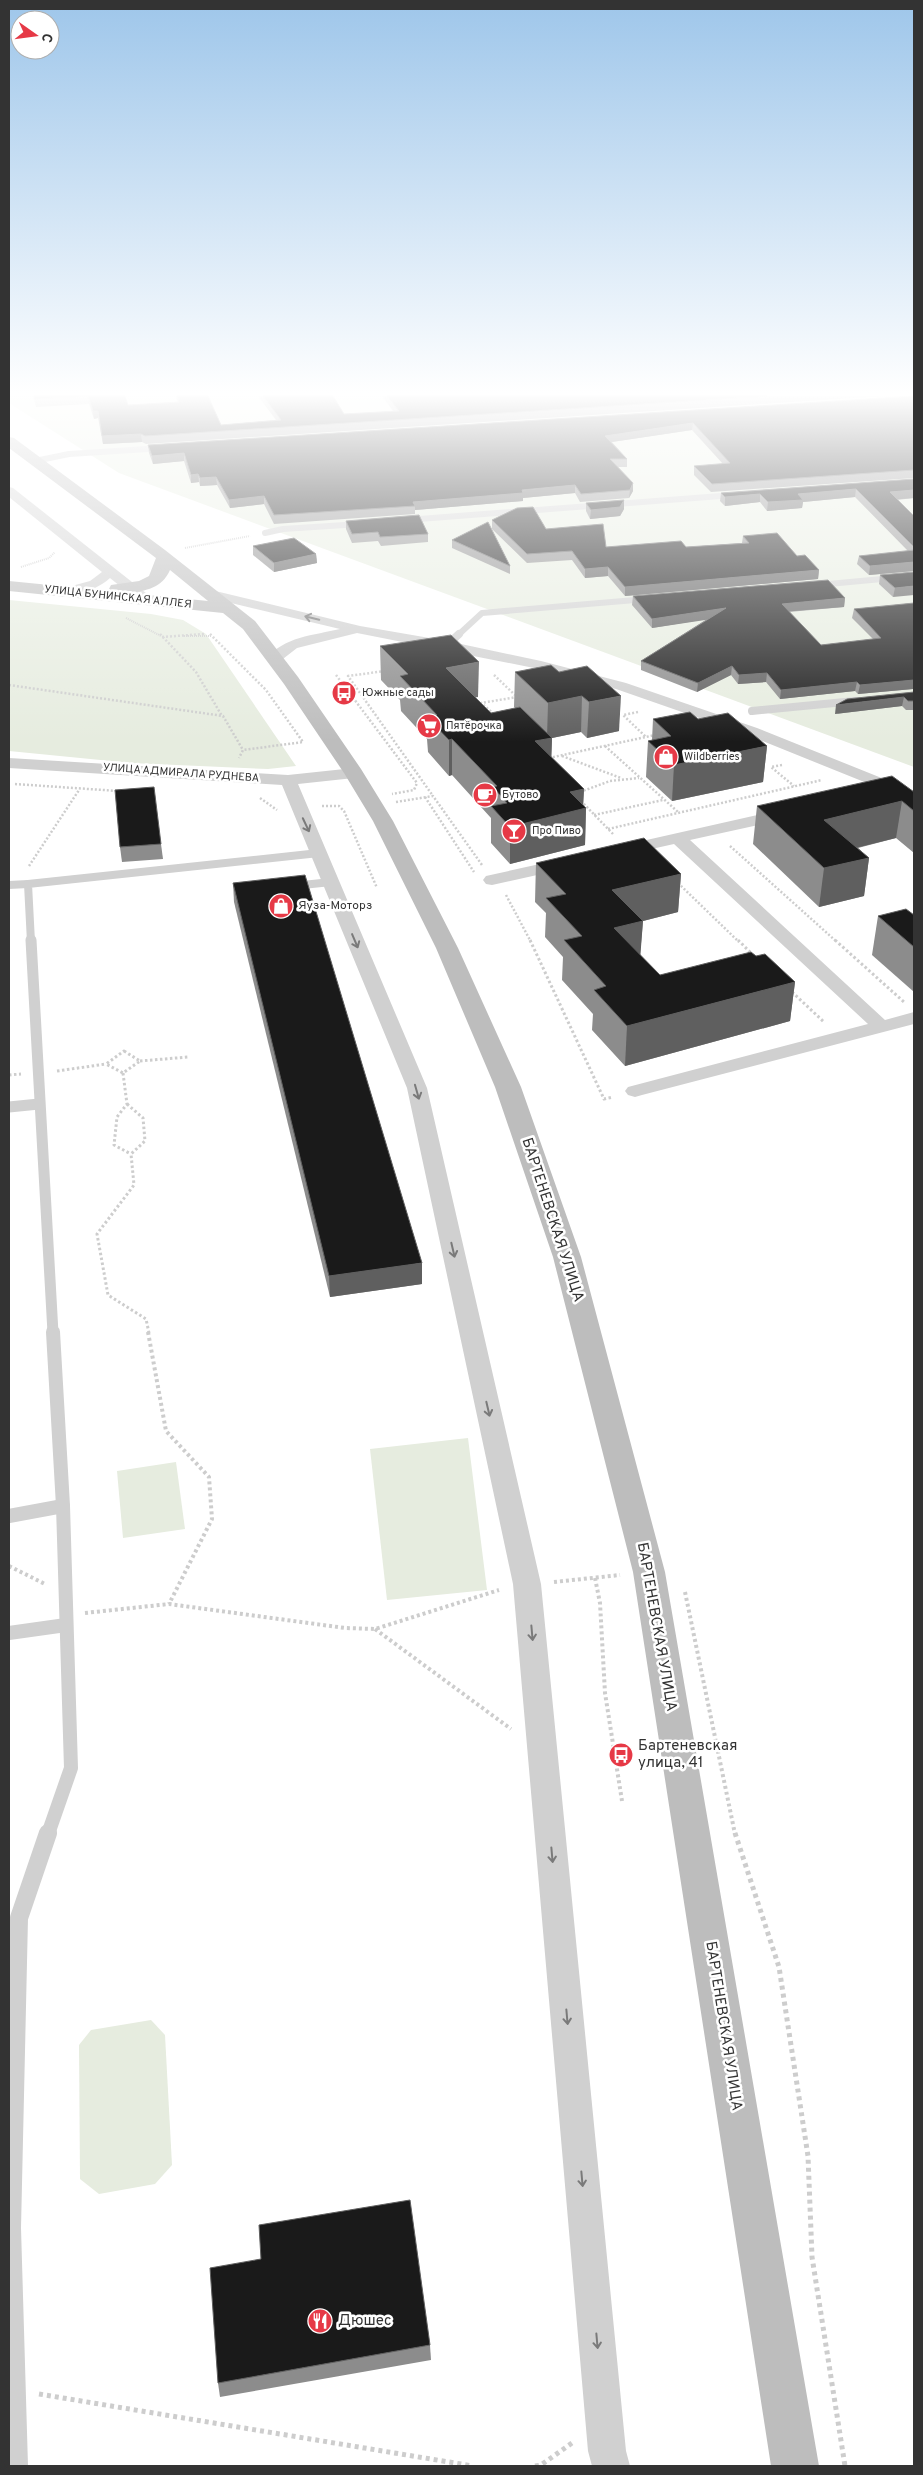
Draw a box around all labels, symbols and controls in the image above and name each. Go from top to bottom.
north arrow [10,10,60,60]
text: С [37,31,55,44]
street label: УЛИЦА БУНИНСКАЯ АЛЛЕЯ [44,582,192,612]
one-way arrow [305,613,321,623]
bus stop icon: Южные сады [331,680,357,706]
place label: Южные сады [362,686,434,700]
supermarket icon: Пятёрочка [416,713,442,739]
place label: Пятёрочка [446,719,502,733]
shop icon: Wildberries [653,744,679,770]
place label: Wildberries [684,750,740,764]
street label: УЛИЦА АДМИРАЛА РУДНЕВА [102,761,260,785]
cafe icon: Бутово [472,782,498,808]
place label: Бутово [502,788,538,802]
one-way arrow [302,817,311,832]
bar icon: Про Пиво [501,818,527,844]
place label: Про Пиво [532,824,581,838]
shop icon: Яуза-Моторз [268,893,294,919]
place label: Яуза-Моторз [298,898,372,914]
one-way arrow [351,933,361,948]
one-way arrow [412,1083,422,1099]
street label: БАРТЕНЕВСКАЯ УЛИЦА [516,1136,588,1304]
one-way arrow [448,1242,458,1258]
one-way arrow [484,1400,493,1416]
street label: БАРТЕНЕВСКАЯ УЛИЦА [632,1541,680,1713]
one-way arrow [527,1625,536,1641]
place label: Бартеневская улица, 41 [638,1737,737,1773]
bus stop icon: Бартеневская улица, 41 [608,1742,634,1768]
one-way arrow [548,1847,557,1863]
street label: БАРТЕНЕВСКАЯ УЛИЦА [700,1940,746,2112]
one-way arrow [563,2009,572,2025]
one-way arrow [577,2170,587,2186]
restaurant icon: Дюшес [307,2308,333,2334]
place label: Дюшес [338,2312,392,2331]
one-way arrow [592,2332,602,2348]

